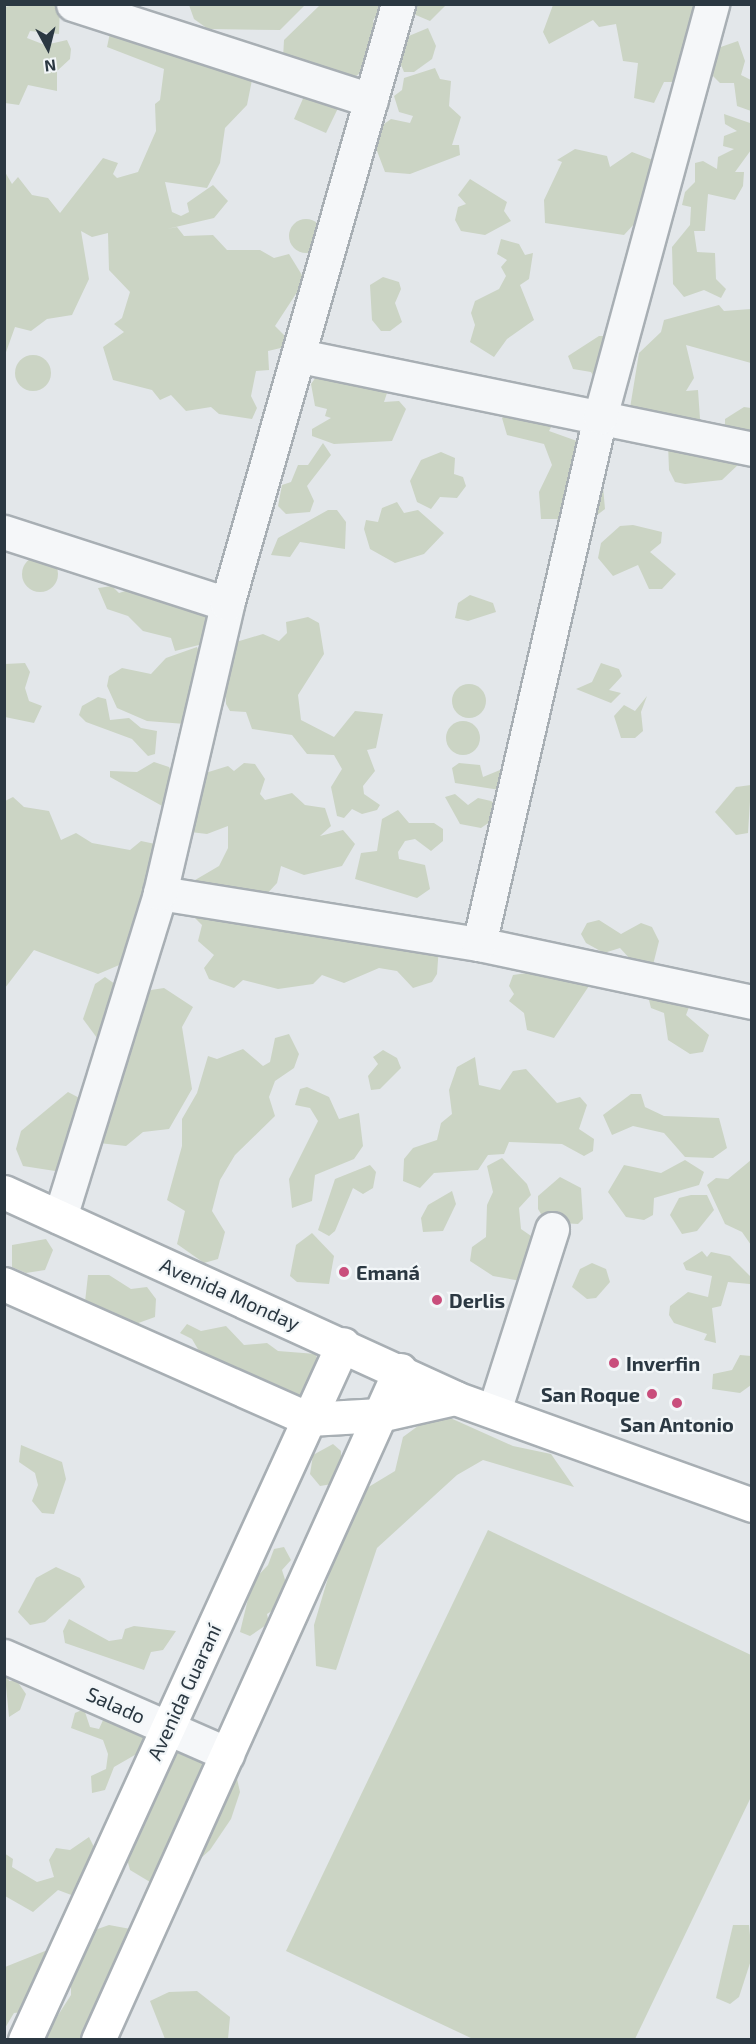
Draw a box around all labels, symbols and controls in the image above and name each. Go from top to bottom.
north arrow [18,18,78,78]
text: N [43,56,57,76]
street label: Avenida Monday [156,1252,304,1336]
place label: Emaná [356,1260,420,1284]
marker: Emaná [337,1265,351,1279]
place label: Derlis [449,1288,505,1312]
marker: Derlis [430,1293,444,1307]
place label: Inverfin [626,1351,700,1375]
marker: Inverfin [607,1356,621,1370]
place label: San Roque [541,1382,640,1406]
marker: San Roque [645,1387,659,1401]
marker: San Antonio [670,1396,684,1410]
place label: San Antonio [620,1412,734,1436]
street label: Avenida Guaraní [142,1620,226,1764]
street label: Salado [83,1681,149,1729]

